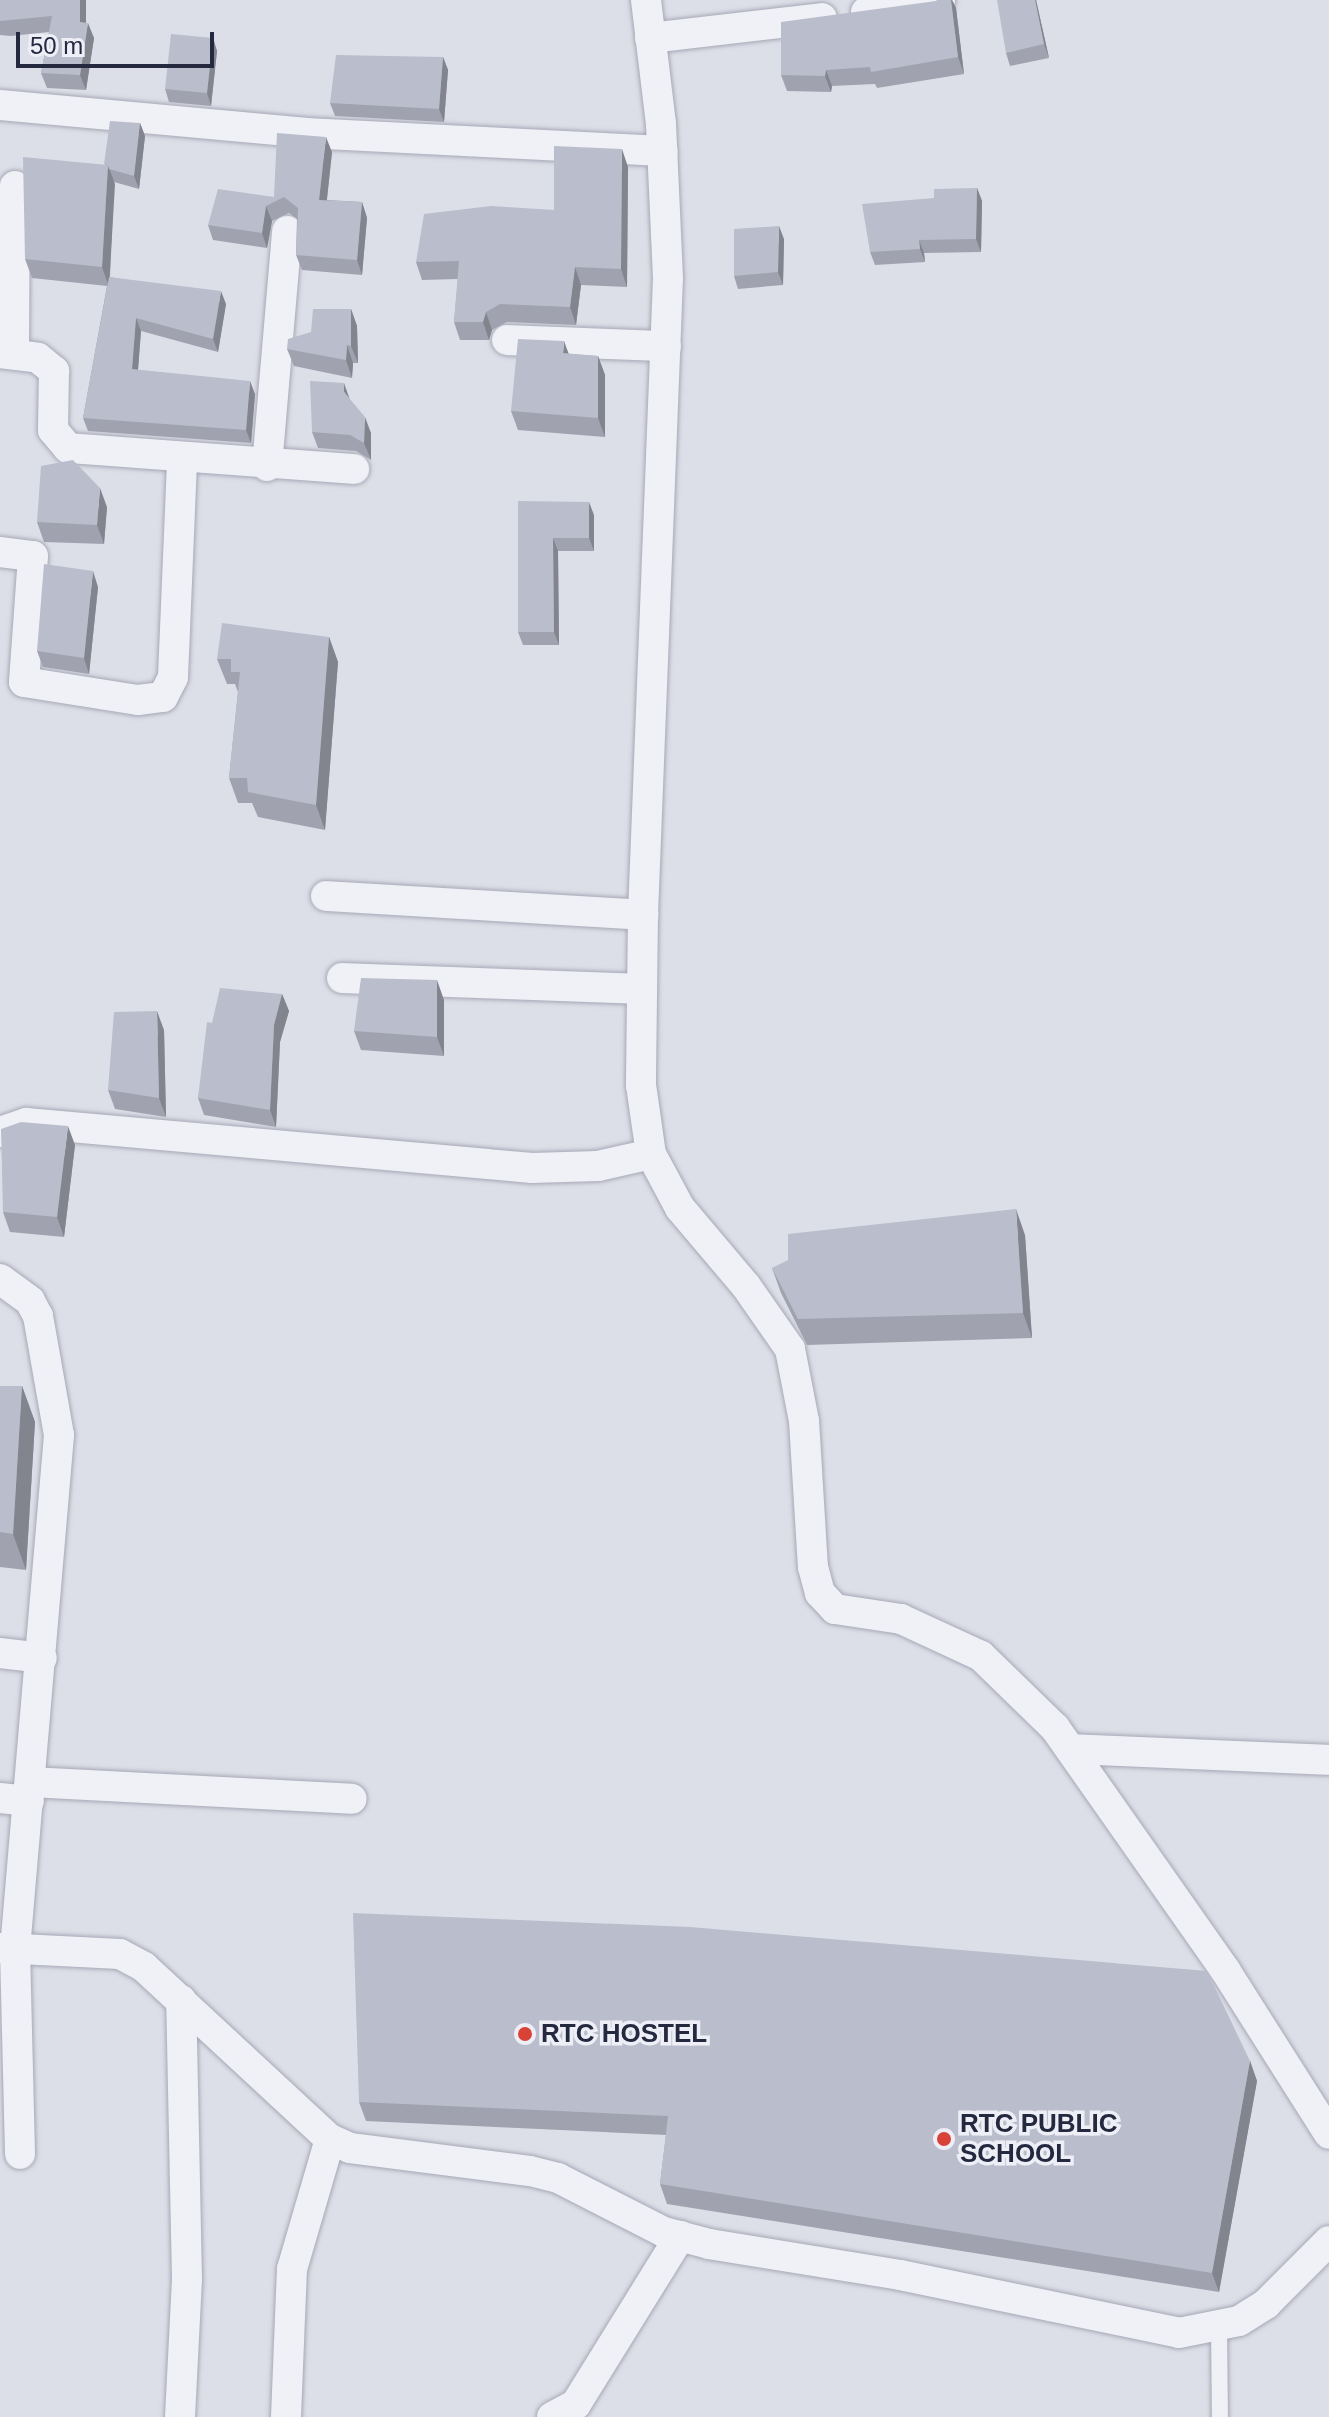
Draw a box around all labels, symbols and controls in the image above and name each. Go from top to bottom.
scale bar [20,16,218,66]
text: 50 m [30,32,83,59]
place label: RTC HOSTEL [541,2018,707,2050]
marker: RTC HOSTEL [516,2025,534,2043]
place label: RTC PUBLIC SCHOOL [960,2108,1117,2170]
marker: RTC PUBLIC SCHOOL [935,2130,953,2148]

